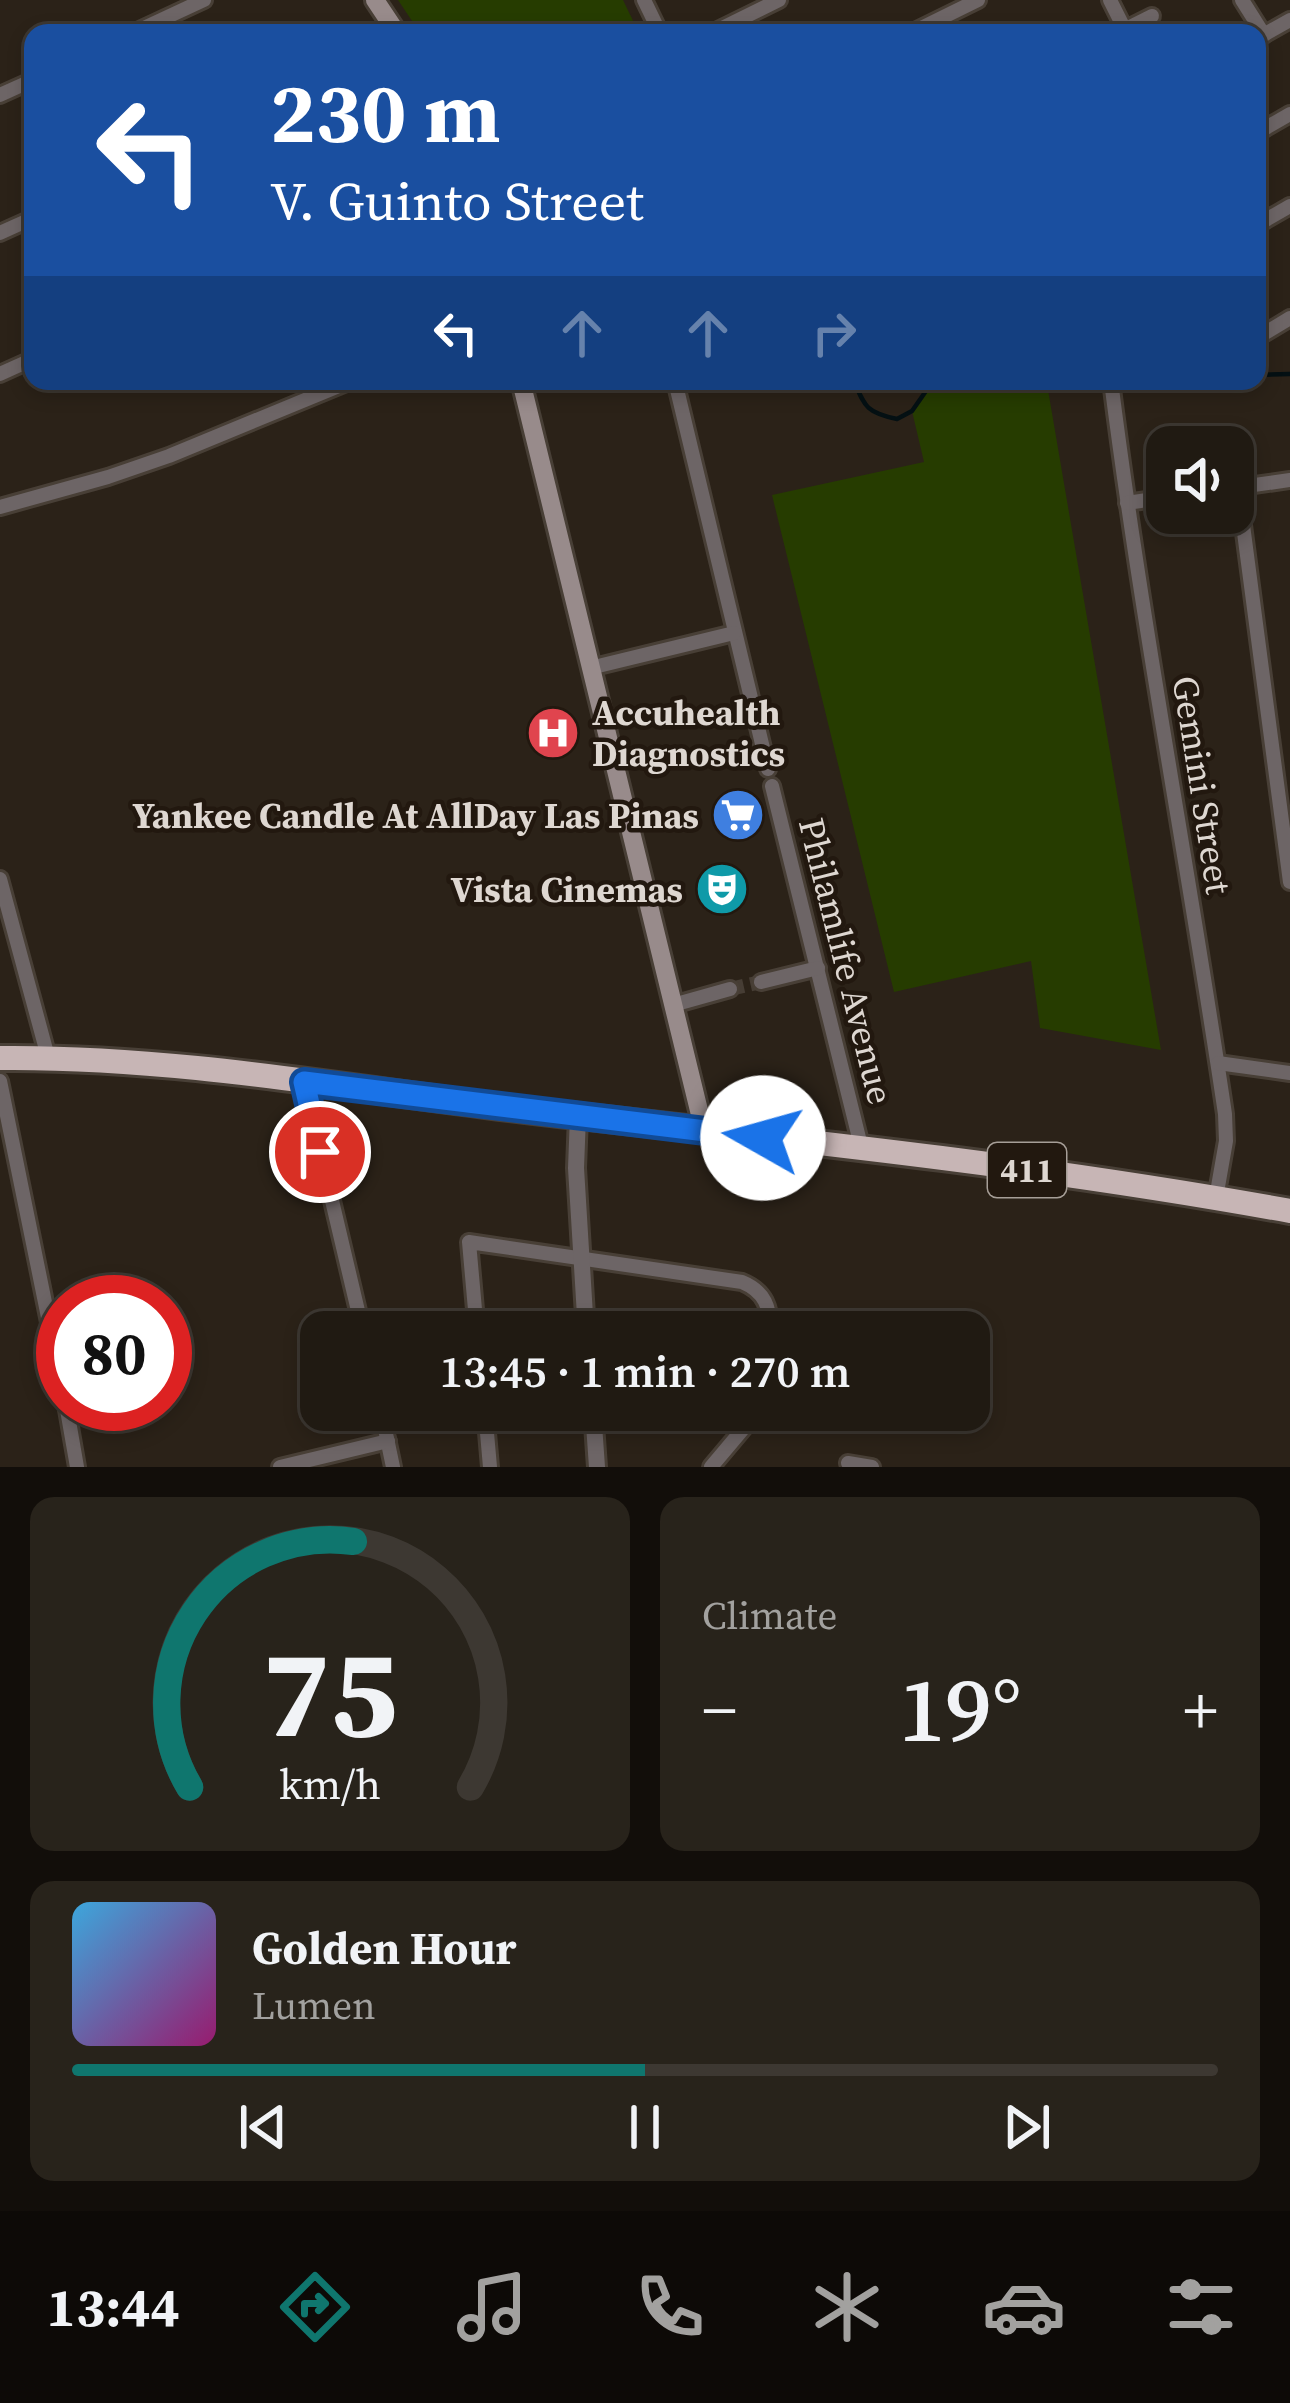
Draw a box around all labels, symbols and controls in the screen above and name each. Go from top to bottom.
text: 230 m [270,55,501,170]
icon: left [72,72,228,228]
text: V. Guinto Street [270,164,644,238]
icon: left [423,300,489,366]
icon: ahead [549,300,615,366]
icon: ahead [675,300,741,366]
icon: right [801,300,867,366]
map controls [1146,426,1254,534]
button: sound [1146,426,1254,534]
street label: Gemini Street [1161,672,1243,898]
place label: Accuhealth Diagnostics [592,688,785,778]
hospital icon: Accuhealth Diagnostics [525,705,581,761]
supermarket icon: Yankee Candle At AllDay Las Pinas [710,787,766,843]
place label: Yankee Candle At AllDay Las Pinas [132,791,699,840]
street label: Philamlife Avenue [787,813,905,1109]
theatre icon: Vista Cinemas [694,861,750,917]
place label: Vista Cinemas [450,865,683,914]
position arrow [700,1075,826,1201]
pin [269,1101,371,1203]
icon: arrive [287,1119,353,1185]
road number: 411 [988,1143,1066,1197]
speed limit sign: 80 [36,1275,192,1431]
text: 13:45 · 1 min · 270 m [440,1340,850,1402]
text: Climate [702,1589,837,1642]
text: 75 [262,1607,398,1778]
text: 19° [898,1648,1022,1771]
text: − [702,1665,737,1755]
text: + [1183,1665,1218,1755]
text: km/h [279,1755,381,1813]
text: Golden Hour [252,1917,516,1979]
text: Lumen [252,1979,376,2032]
icon: previous [230,2094,296,2160]
icon: pause [612,2094,678,2160]
icon: next [994,2094,1060,2160]
icon: directions [273,2265,357,2349]
icon: music [450,2265,534,2349]
icon: phone [628,2265,712,2349]
icon: climate [805,2265,889,2349]
icon: car [982,2265,1066,2349]
icon: filters [1159,2265,1243,2349]
text: 13:44 [47,2270,180,2344]

